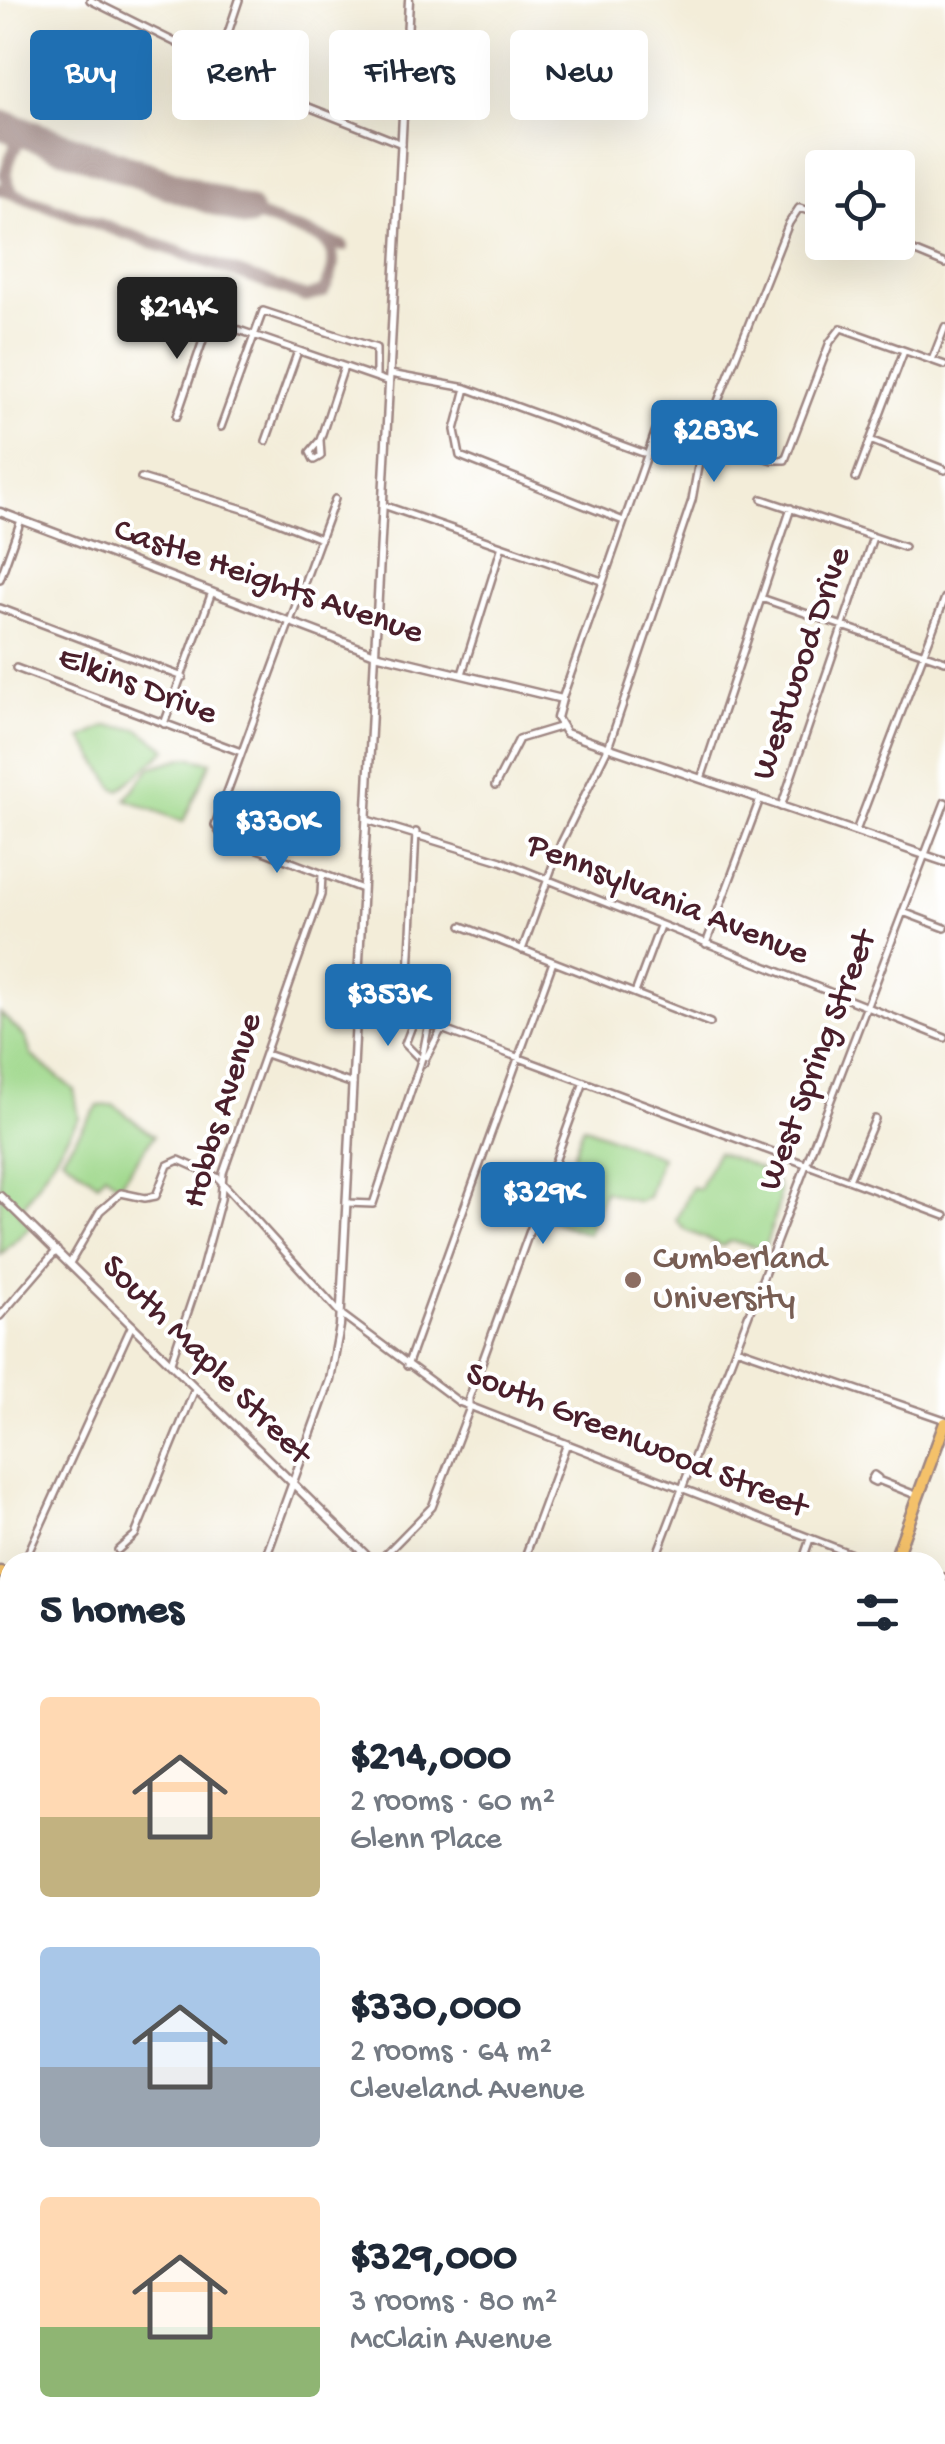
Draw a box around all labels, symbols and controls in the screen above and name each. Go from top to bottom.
chip: Buy [30,30,152,120]
chip: Rent [172,30,309,120]
chip: Filters [329,30,490,120]
chip: New [510,30,648,120]
map controls [805,150,915,260]
button: locate [805,150,915,260]
pin: $214K [107,277,247,362]
text: $214K [139,290,215,328]
pin: $283K [644,400,784,485]
text: $283K [673,413,755,451]
street label: Castle Heights Avenue [108,511,429,656]
street label: Westwood Drive [744,541,862,786]
street label: Elkins Drive [52,638,223,736]
pin: $330K [207,791,347,876]
text: $330K [235,804,319,842]
street label: Pennsylvania Avenue [519,825,815,977]
street label: West Spring Street [751,923,888,1197]
pin: $353K [318,964,458,1049]
text: $353K [347,977,429,1015]
street label: Hobbs Avenue [175,1008,273,1213]
pin: $329K [473,1162,613,1247]
text: $329K [503,1175,583,1213]
place label: Cumberland University [653,1240,829,1321]
street label: South Maple Street [91,1247,321,1477]
marker: Cumberland University [622,1269,644,1291]
street label: South Greenwood Street [459,1355,815,1530]
icon: filters [850,1585,905,1640]
text: 5 homes [40,1588,183,1637]
text: $214,000 [350,1735,511,1784]
icon: home [120,1737,240,1857]
text: 2 rooms · 60 m² [350,1784,555,1822]
text: Glenn Place [350,1822,502,1860]
text: $330,000 [350,1985,521,2034]
icon: home [120,1987,240,2107]
text: 2 rooms · 64 m² [350,2034,552,2072]
text: Cleveland Avenue [350,2072,584,2110]
text: $329,000 [350,2235,517,2284]
icon: home [120,2237,240,2357]
text: 3 rooms · 80 m² [350,2284,557,2322]
text: McClain Avenue [350,2322,551,2360]

